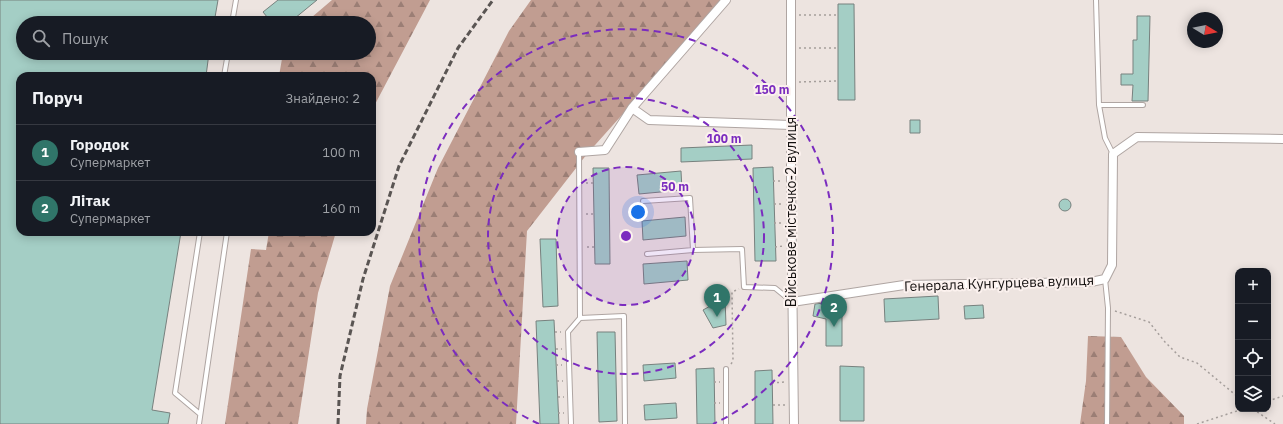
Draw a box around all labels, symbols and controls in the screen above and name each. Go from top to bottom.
north arrow [1187,12,1223,48]
search box [16,16,376,60]
icon: search [30,27,52,49]
text: Пошук [62,29,109,48]
text: 150 m [754,82,790,97]
text: Поруч [32,87,83,109]
text: Знайдено: 2 [286,90,360,107]
street label: Військове містечко-2 вулиця [782,117,800,307]
text: 100 m [706,131,742,146]
text: Городок [70,135,129,154]
text: 1 [41,144,49,161]
text: 100 m [322,144,360,161]
text: Супермаркет [70,154,150,171]
text: 50 m [661,179,689,194]
text: Літак [70,191,110,210]
text: 2 [41,200,49,217]
text: 160 m [322,200,360,217]
your location [628,202,648,222]
text: Супермаркет [70,210,150,227]
centre of rings [619,229,633,243]
map controls [1235,268,1271,412]
button: + [1235,268,1271,304]
street label: Генерала Кунгурцева вулиця [904,271,1094,295]
pin: 1 [704,284,730,317]
pin: 2 [821,294,847,327]
button: − [1235,304,1271,340]
button: locate [1235,340,1271,376]
button: layers [1235,376,1271,412]

